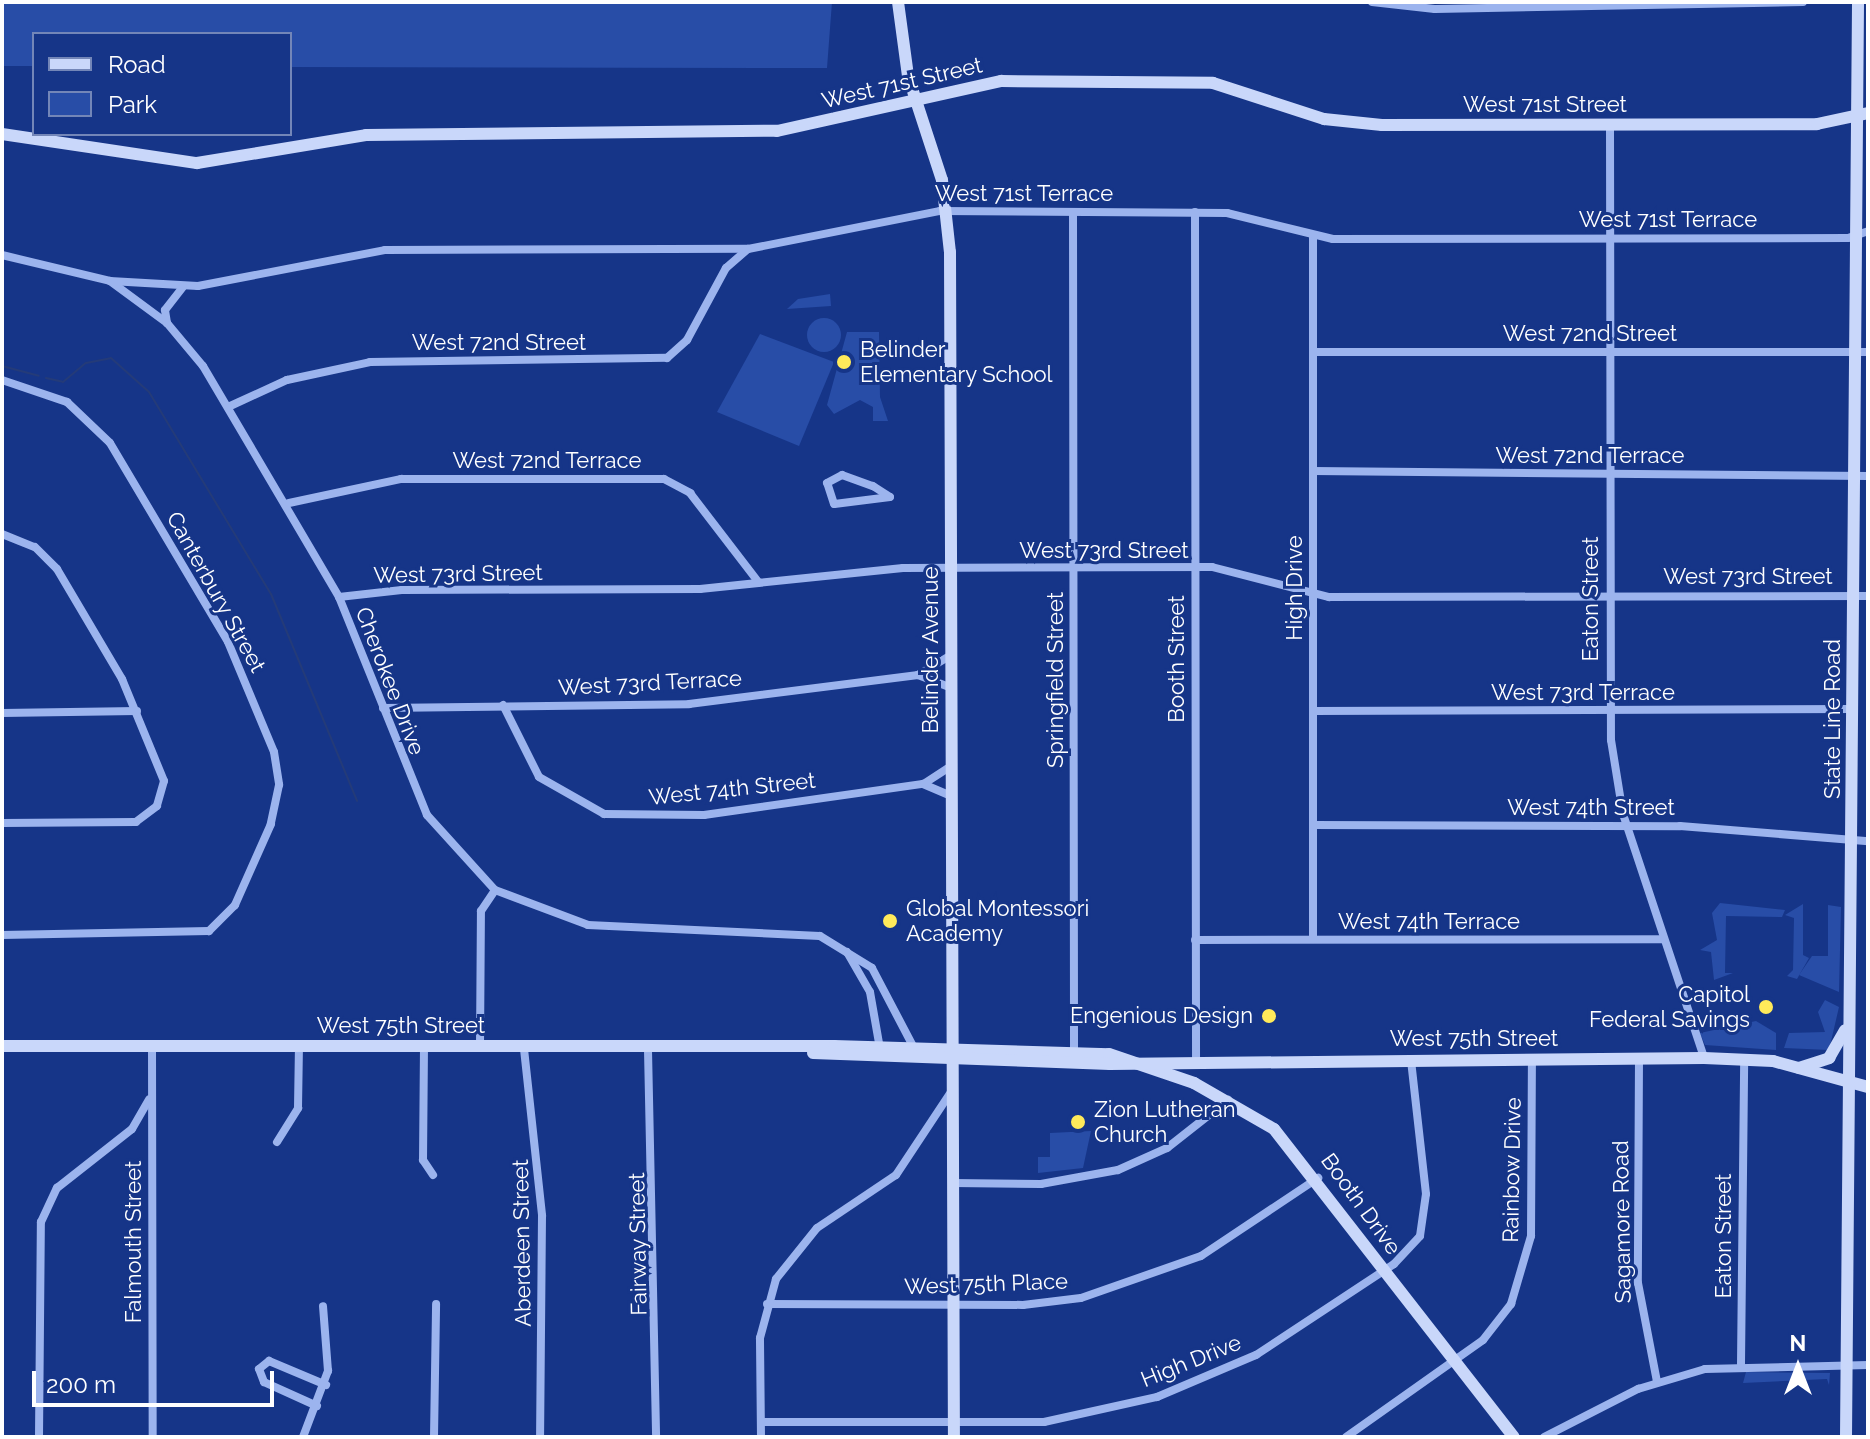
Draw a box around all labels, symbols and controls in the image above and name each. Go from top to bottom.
legend [32,32,292,136]
text: Road [108,50,166,79]
street label: West 71st Street [819,52,985,114]
text: Park [108,90,157,119]
street label: West 71st Street [1463,92,1627,118]
street label: West 71st Terrace [935,181,1113,207]
street label: West 71st Terrace [1579,207,1757,233]
street label: West 72nd Street [1503,321,1677,347]
street label: West 72nd Street [412,330,586,356]
place label: Belinder Elementary School [860,336,1053,388]
marker: Belinder Elementary School [835,353,853,371]
street label: West 72nd Terrace [1495,443,1685,469]
street label: West 72nd Terrace [452,448,642,474]
street label: Canterbury Street [161,507,271,677]
street label: High Drive [1282,535,1308,641]
street label: Eaton Street [1578,537,1604,661]
street label: West 73rd Street [1019,538,1189,564]
street label: West 73rd Street [373,559,543,589]
street label: West 73rd Street [1663,564,1833,590]
street label: Belinder Avenue [918,566,944,734]
street label: Springfield Street [1043,592,1069,768]
street label: Booth Street [1164,595,1190,723]
street label: Cherokee Drive [350,603,430,759]
street label: State Line Road [1820,639,1846,799]
street label: West 73rd Terrace [557,665,743,701]
street label: West 73rd Terrace [1491,680,1675,706]
street label: West 74th Street [647,767,817,811]
street label: West 74th Street [1507,795,1675,821]
place label: Global Montessori Academy [906,895,1090,946]
street label: West 74th Terrace [1338,909,1520,935]
marker: Global Montessori Academy [881,912,899,930]
place label: Capitol Federal Savings [1588,981,1750,1032]
marker: Capitol Federal Savings [1757,998,1775,1016]
place label: Engenious Design [1070,1003,1253,1029]
marker: Engenious Design [1260,1007,1278,1025]
street label: West 75th Street [317,1013,485,1039]
street label: West 75th Street [1390,1026,1558,1052]
place label: Zion Lutheran Church [1094,1096,1236,1148]
street label: Rainbow Drive [1498,1097,1526,1243]
marker: Zion Lutheran Church [1069,1113,1087,1131]
street label: Sagamore Road [1607,1140,1637,1304]
street label: Booth Drive [1315,1148,1407,1260]
street label: Aberdeen Street [507,1159,537,1327]
street label: Falmouth Street [121,1161,147,1323]
street label: Fairway Street [624,1172,652,1316]
street label: Eaton Street [1711,1174,1737,1298]
street label: West 75th Place [904,1268,1068,1300]
north arrow [1758,1327,1838,1407]
street label: High Drive [1137,1329,1245,1393]
text: N [1790,1330,1806,1356]
scale bar [36,1355,278,1405]
text: 200 m [46,1370,116,1399]

